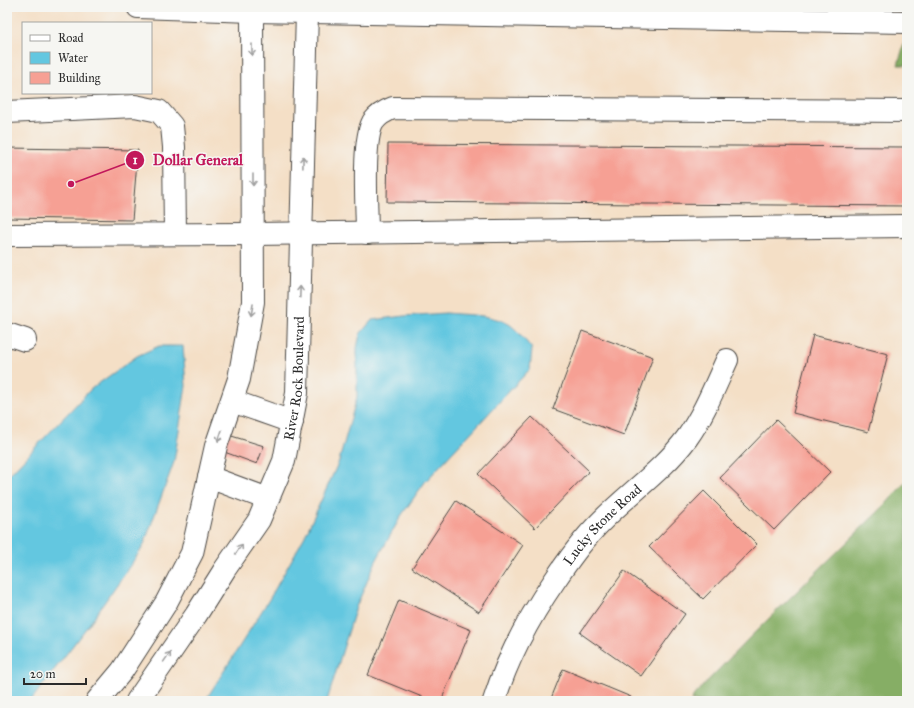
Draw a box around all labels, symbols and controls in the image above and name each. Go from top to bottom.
legend [22,22,152,94]
text: Road [58,31,84,45]
one-way arrow [248,43,256,56]
text: Water [58,51,88,65]
text: Building [58,71,101,86]
callout: Dollar General [125,146,252,173]
text: Dollar General [153,151,244,169]
text: 1 [133,153,138,167]
one-way arrow [299,156,307,169]
one-way arrow [249,173,257,186]
one-way arrow [296,286,304,299]
one-way arrow [247,303,255,316]
street label: River Rock Boulevard [280,316,308,442]
one-way arrow [215,429,223,441]
street label: Lucky Stone Road [559,480,645,569]
one-way arrow [235,544,243,555]
one-way arrow [163,652,171,663]
scale bar [24,660,86,686]
text: 20 m [30,667,56,681]

